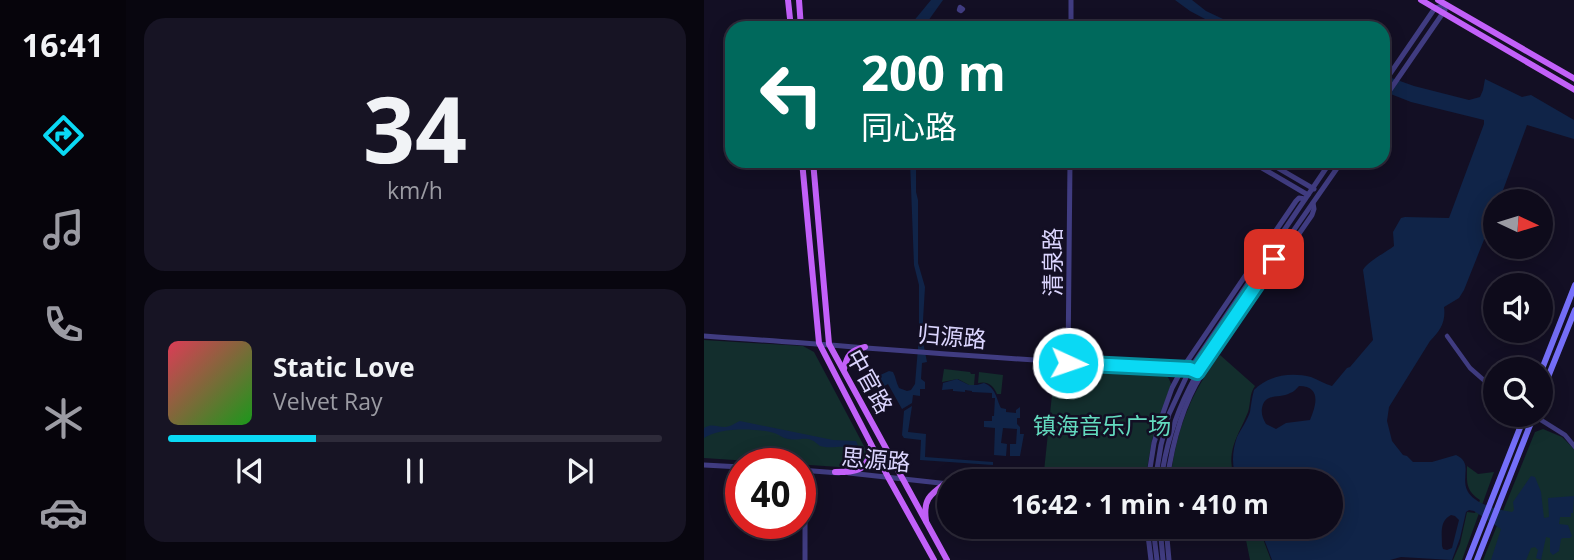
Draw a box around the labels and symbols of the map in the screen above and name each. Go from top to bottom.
north arrow [1483,189,1553,259]
street label: 清泉路 [1036,228,1068,297]
pin [1244,229,1304,289]
street label: 归源路 [916,317,988,355]
position arrow [1031,326,1105,400]
street label: 中官路 [839,343,901,419]
park label: 镇海音乐广场 [1033,409,1171,441]
street label: 思源路 [840,440,912,478]
speed limit sign: 40 [725,448,816,539]

